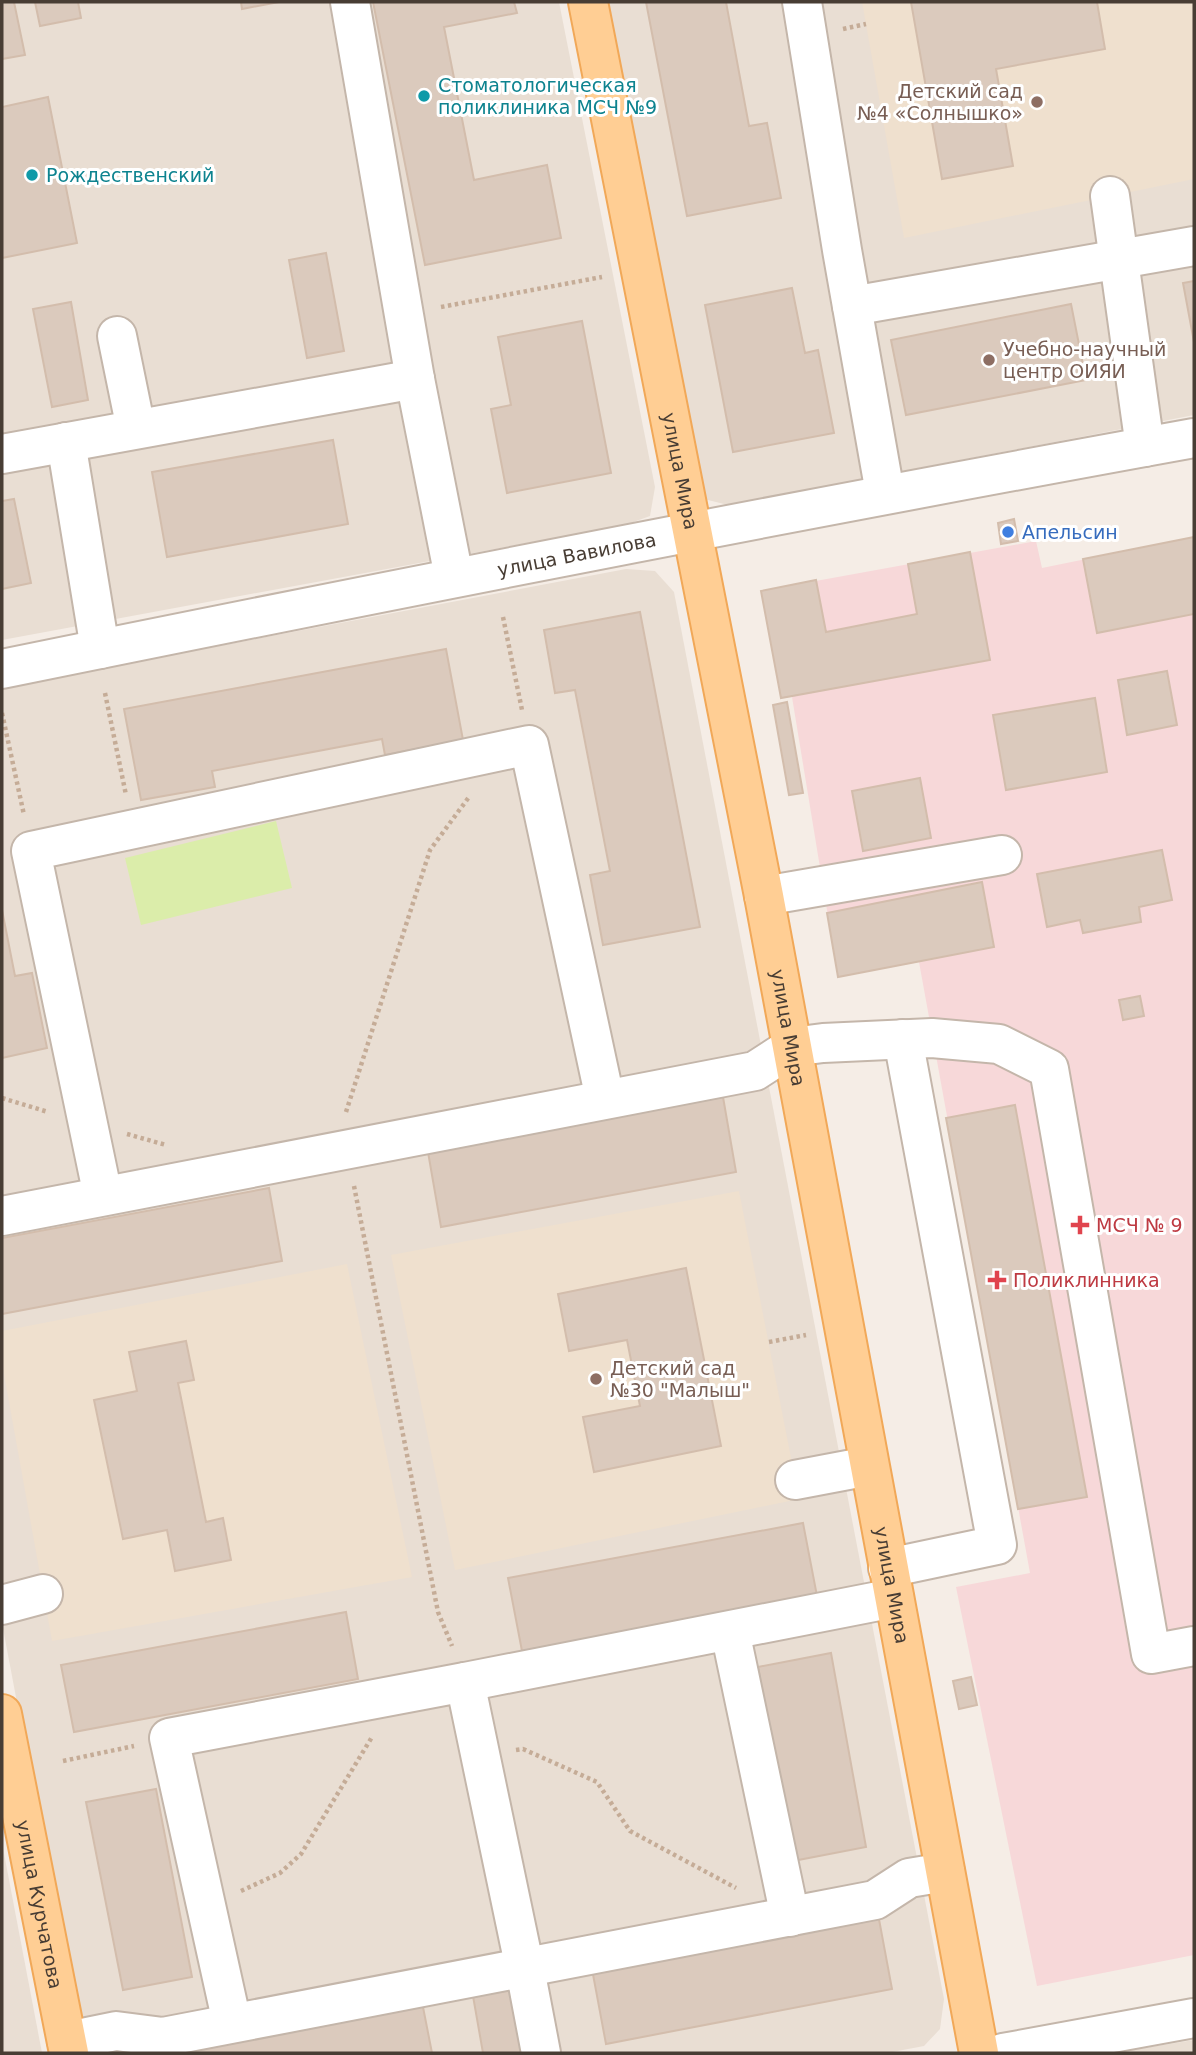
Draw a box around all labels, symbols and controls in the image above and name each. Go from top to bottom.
place label: Стоматологическая поликлиника МСЧ №9 [438,74,657,118]
place label: Детский сад №4 «Солнышко» [857,80,1023,124]
marker: Стоматологическая поликлиника МСЧ №9 [416,88,432,104]
marker: Детский сад №4 «Солнышко» [1029,94,1045,110]
place label: Рождественский [46,164,214,186]
marker: Рождественский [24,167,40,183]
place label: Учебно-научный центр ОИЯИ [1003,338,1166,382]
marker: Учебно-научный центр ОИЯИ [981,352,997,368]
street label: улица Мира [658,411,703,531]
place label: Апельсин [1022,521,1118,543]
marker: Апельсин [1000,524,1016,540]
street label: улица Вавилова [495,528,658,580]
street label: улица Мира [767,967,810,1088]
place label: МСЧ № 9 [1096,1214,1183,1236]
marker: МСЧ № 9 [1070,1215,1090,1235]
place label: Поликлинника [1013,1269,1160,1291]
marker: Поликлинника [987,1270,1007,1290]
place label: Детский сад №30 "Малыш" [610,1357,750,1401]
marker: Детский сад №30 "Малыш" [588,1371,604,1387]
street label: улица Мира [870,1525,914,1645]
street label: улица Курчатова [12,1818,67,1991]

